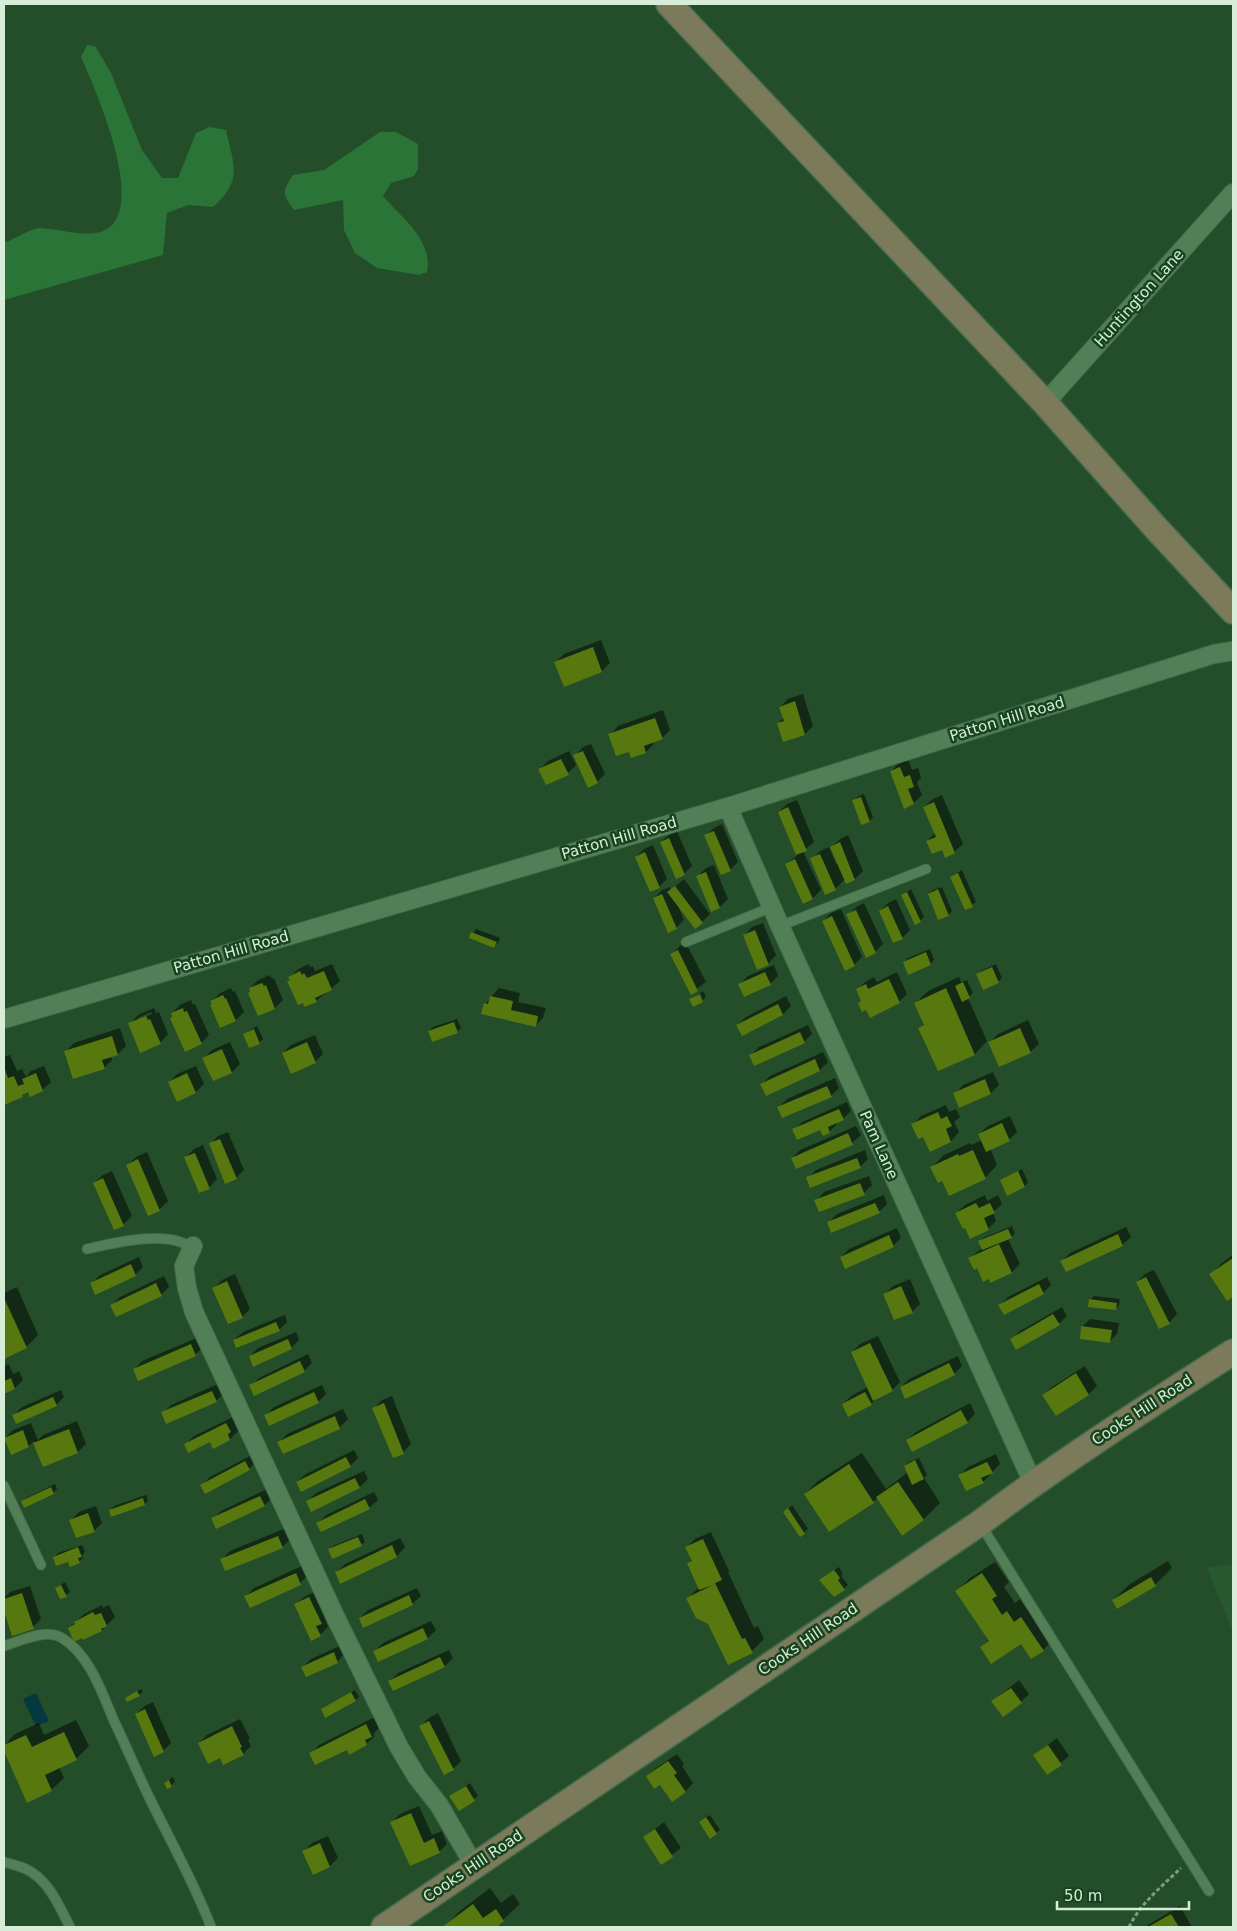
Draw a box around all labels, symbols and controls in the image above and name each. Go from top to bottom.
street label: Huntington Lane [1090,246,1188,350]
street label: Patton Hill Road [947,693,1067,745]
street label: Patton Hill Road [559,813,679,863]
street label: Patton Hill Road [171,927,291,977]
street label: Pam Lane [856,1108,902,1182]
street label: Cooks Hill Road [1088,1371,1196,1449]
street label: Cooks Hill Road [755,1599,861,1679]
street label: Cooks Hill Road [420,1826,526,1906]
scale bar [1057,1878,1190,1910]
text: 50 m [1064,1887,1102,1905]

